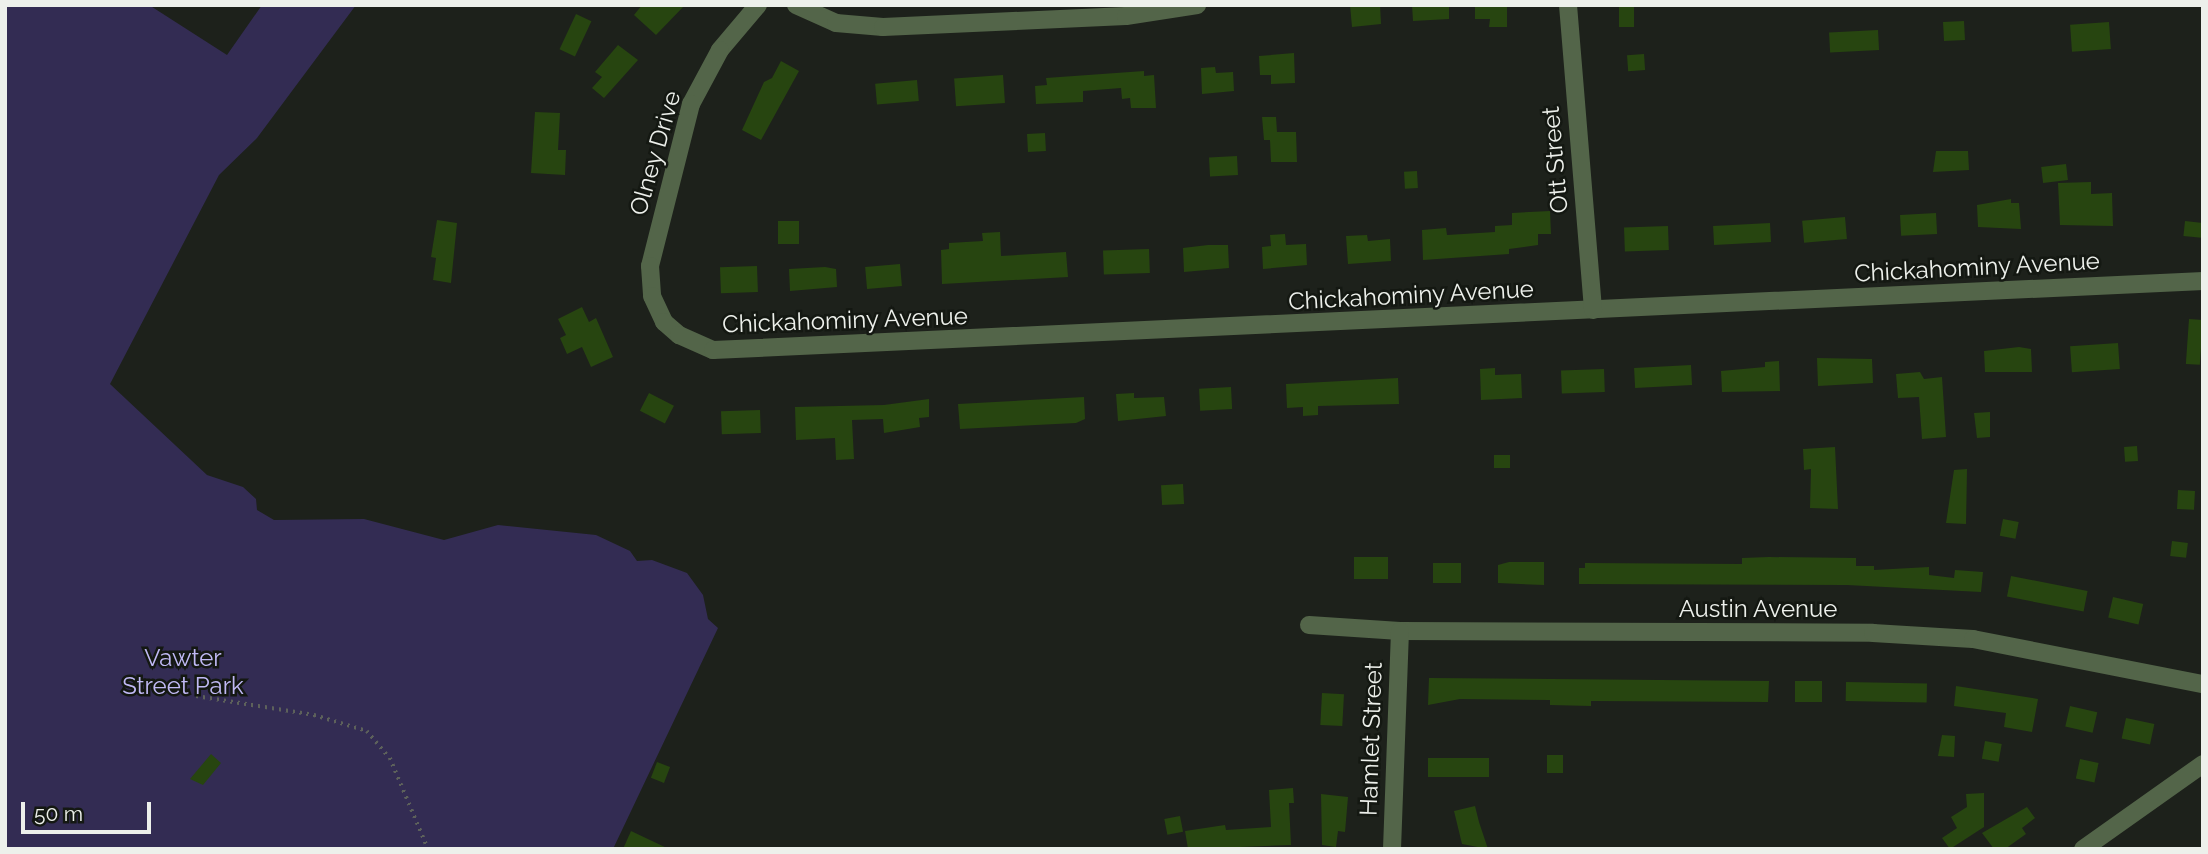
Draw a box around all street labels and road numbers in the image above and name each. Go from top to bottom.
street label: Olney Drive [623,87,687,219]
street label: Ott Street [1536,106,1574,214]
street label: Chickahominy Avenue [1853,246,2101,288]
street label: Chickahominy Avenue [1287,274,1535,316]
street label: Chickahominy Avenue [721,301,969,339]
street label: Austin Avenue [1678,595,1838,623]
street label: Hamlet Street [1354,662,1388,816]

